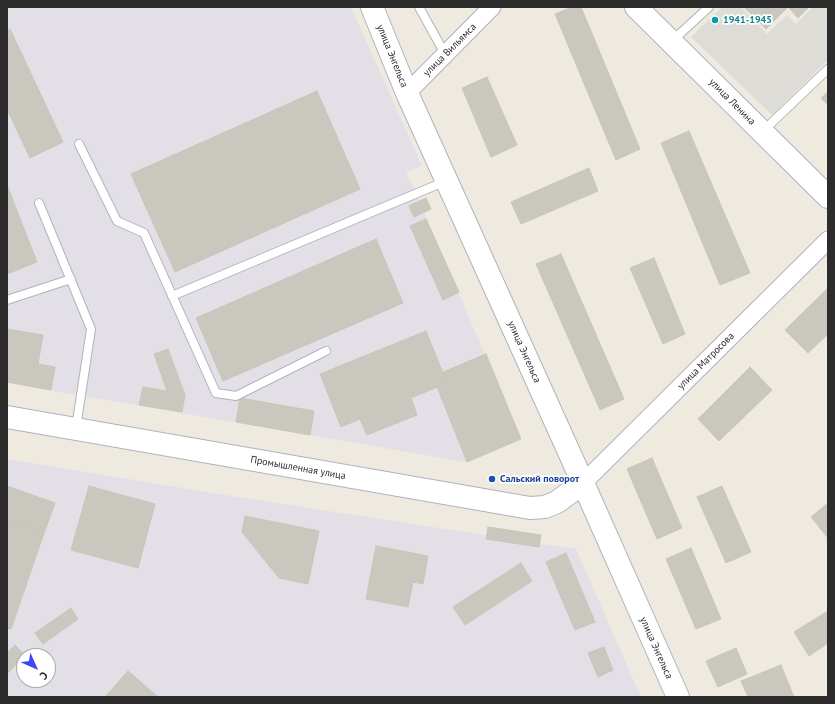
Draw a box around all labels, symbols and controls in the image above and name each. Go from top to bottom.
place label: 1941-1945 [723,14,772,26]
marker: 1941-1945 [710,15,720,25]
street label: улица Вильямса [421,21,479,79]
street label: улица Энгельса [374,23,410,89]
street label: улица Ленина [706,76,758,128]
street label: улица Энгельса [505,319,543,385]
street label: улица Матросова [675,330,737,392]
street label: Промышленная улица [249,454,347,482]
place label: Сальский поворот [500,473,579,485]
marker: Сальский поворот [487,474,497,484]
street label: улица Энгельса [637,615,675,681]
north arrow [16,648,56,688]
text: С [37,669,51,683]

